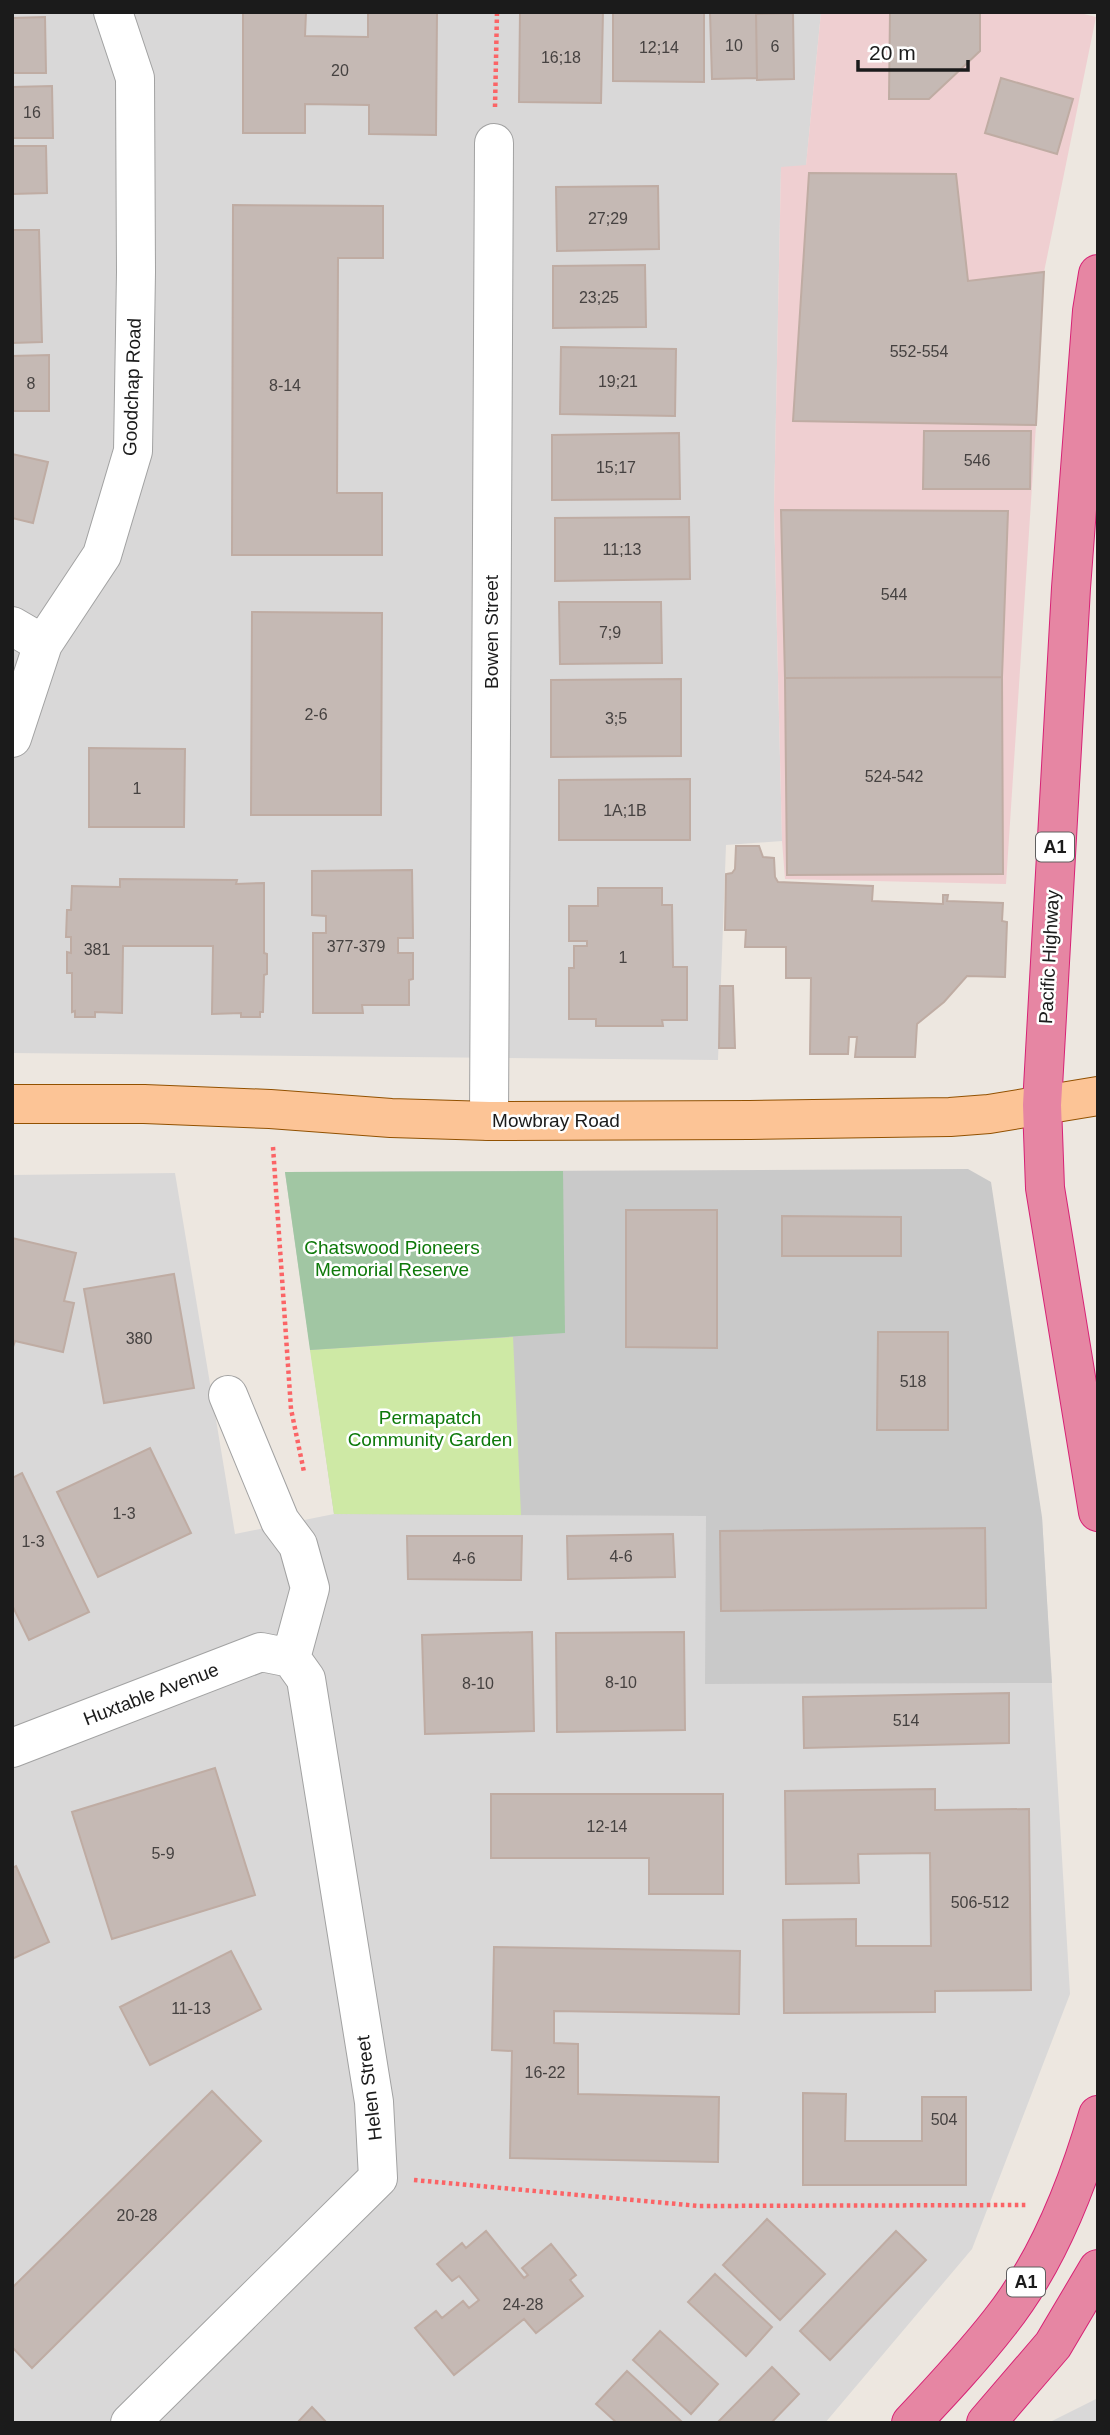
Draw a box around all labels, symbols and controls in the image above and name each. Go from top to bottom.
scale bar [858,28,968,72]
house number: 10 [725,37,743,54]
house number: 6 [771,38,780,55]
house number: 12;14 [639,39,679,56]
text: 20 m [869,41,916,64]
house number: 16;18 [541,49,581,66]
house number: 20 [331,62,349,79]
house number: 16 [23,104,41,121]
house number: 27;29 [588,210,628,227]
house number: 23;25 [579,289,619,306]
street label: Goodchap Road [119,317,145,457]
house number: 552-554 [890,343,948,360]
house number: 19;21 [598,373,638,390]
house number: 8 [27,375,36,392]
house number: 8-14 [269,377,301,394]
house number: 546 [964,452,990,469]
house number: 15;17 [596,459,636,476]
house number: 11;13 [603,541,642,558]
street label: Bowen Street [481,574,502,689]
house number: 544 [881,586,907,603]
house number: 7;9 [599,624,621,641]
house number: 2-6 [304,706,328,723]
house number: 3;5 [605,710,627,727]
house number: 524-542 [865,768,923,785]
house number: 1 [133,780,142,797]
house number: 1A;1B [603,802,647,819]
road number: A1 [1036,832,1074,862]
street label: Pacific Highway [1035,889,1063,1025]
house number: 377-379 [327,938,385,955]
house number: 381 [84,941,110,958]
house number: 1 [619,949,628,966]
street label: Mowbray Road [492,1110,620,1131]
park label: Chatswood Pioneers Memorial Reserve [304,1237,480,1280]
house number: 380 [126,1330,152,1347]
house number: 518 [900,1373,926,1390]
park label: Permapatch Community Garden [348,1407,512,1450]
house number: 1-3 [112,1505,136,1522]
house number: 1-3 [21,1533,45,1550]
house number: 4-6 [609,1548,633,1565]
house number: 4-6 [452,1550,476,1567]
street label: Huxtable Avenue [80,1659,222,1729]
house number: 8-10 [605,1674,637,1691]
house number: 8-10 [462,1675,494,1692]
house number: 514 [893,1712,919,1729]
house number: 12-14 [587,1818,628,1835]
house number: 5-9 [151,1845,175,1862]
house number: 506-512 [951,1894,1009,1911]
house number: 11-13 [171,2000,211,2017]
street label: Helen Street [352,2034,386,2142]
house number: 16-22 [525,2064,566,2081]
house number: 504 [931,2111,957,2128]
house number: 20-28 [117,2207,158,2224]
road number: A1 [1007,2268,1045,2296]
house number: 24-28 [503,2296,544,2313]

